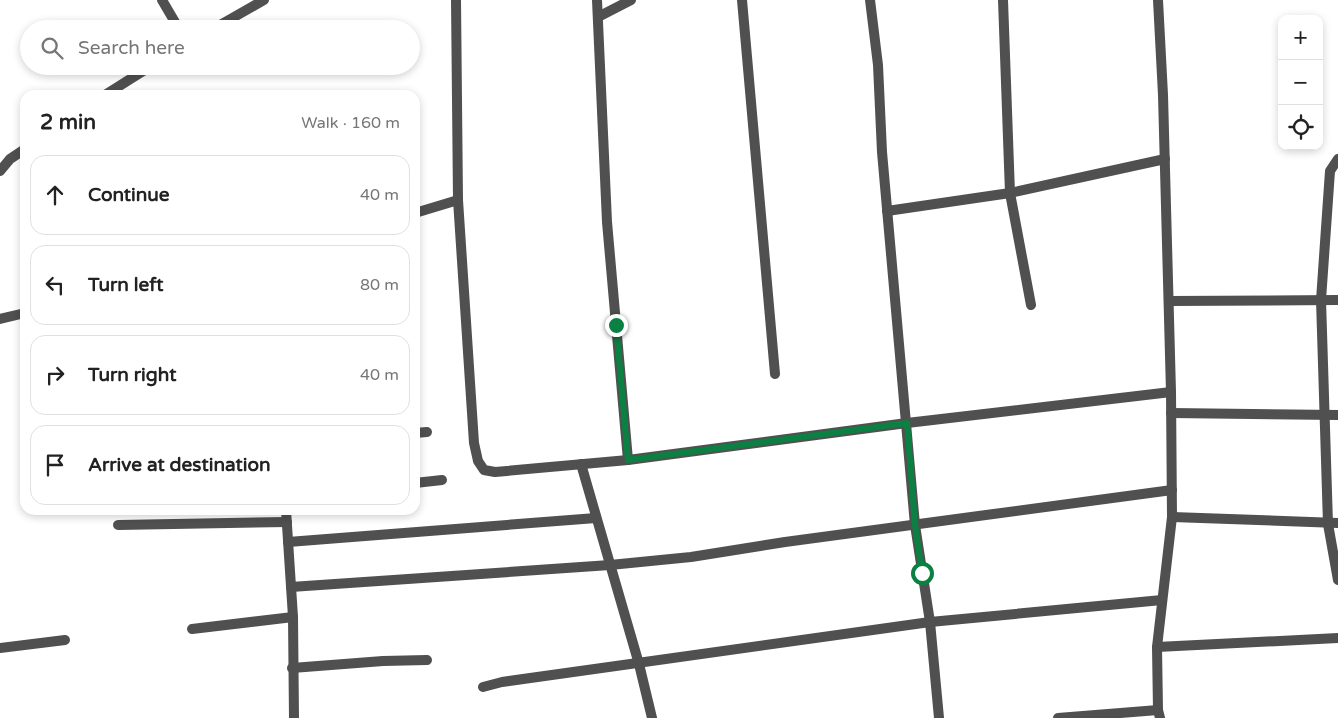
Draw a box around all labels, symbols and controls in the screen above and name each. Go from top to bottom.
map controls [1278,15,1323,150]
button: + [1278,15,1323,60]
search box [20,20,420,75]
icon: search [38,34,66,62]
text: Search here [78,37,185,59]
button: − [1278,60,1323,105]
button: locate [1278,105,1323,150]
text: 2 min [40,110,96,135]
text: Walk · 160 m [301,113,400,133]
icon: ahead [41,181,69,209]
text: Continue [88,184,170,206]
text: 40 m [360,185,399,205]
icon: left [41,271,69,299]
text: Turn left [88,274,164,296]
text: 80 m [360,275,399,295]
route end [605,314,628,337]
icon: right [41,361,69,389]
text: Turn right [88,364,176,386]
text: 40 m [360,365,399,385]
icon: arrive [41,451,69,479]
text: Arrive at destination [88,454,271,476]
route start [911,562,934,585]

